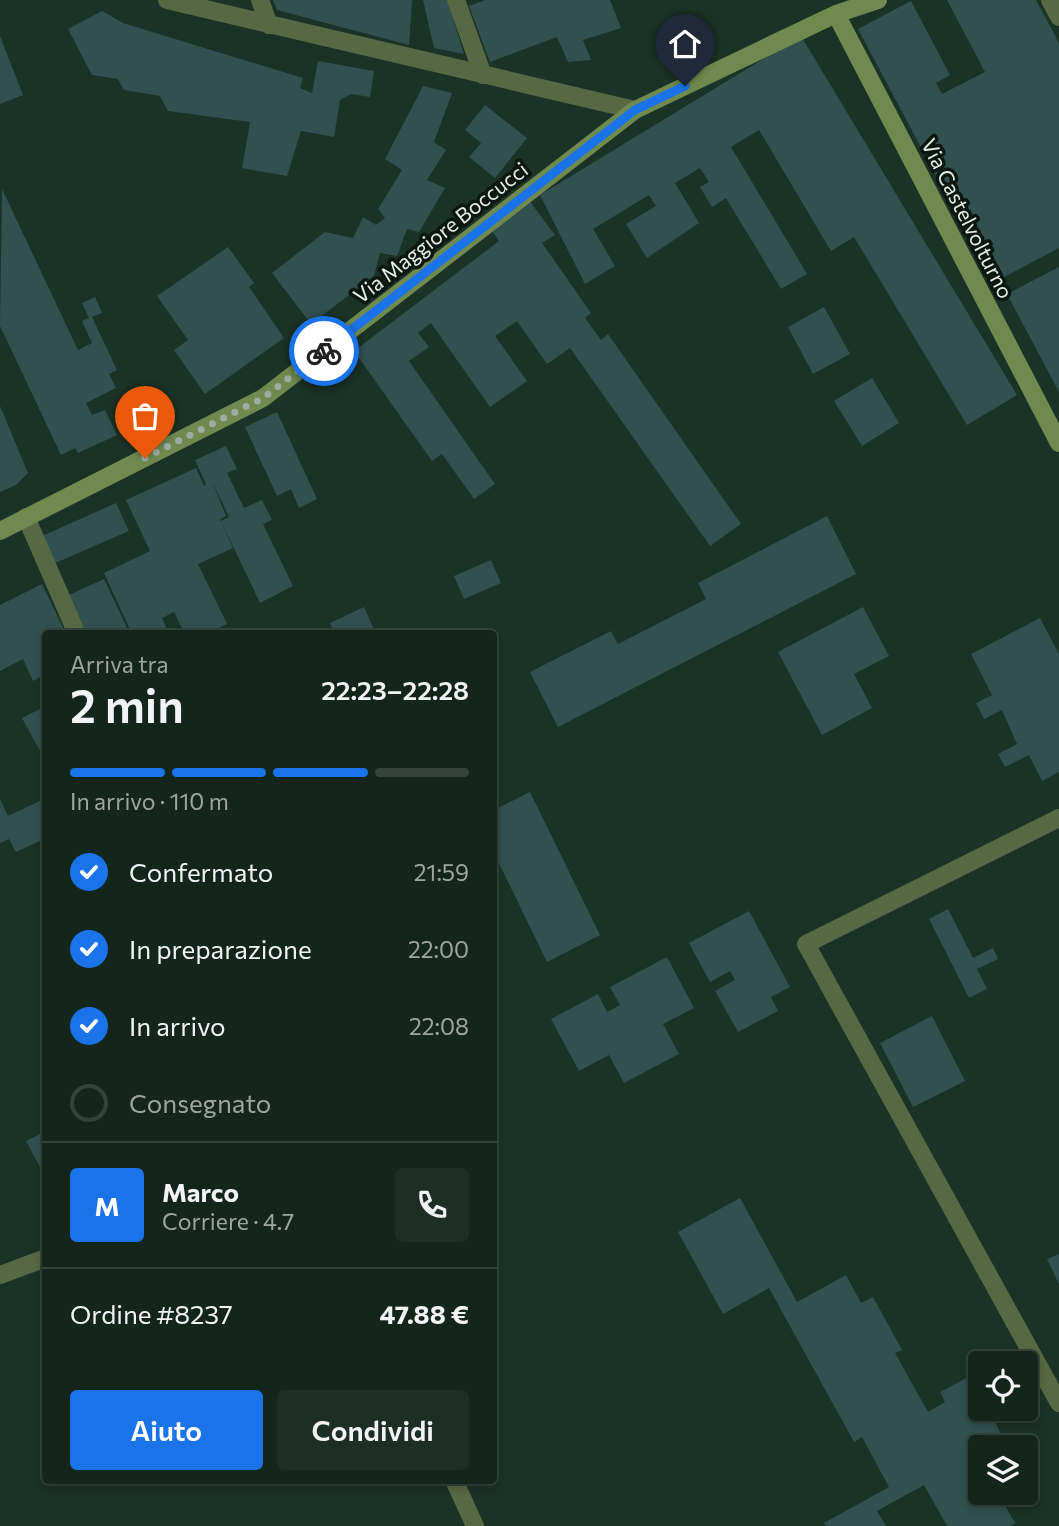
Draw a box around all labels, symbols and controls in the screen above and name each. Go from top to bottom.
pin [655,14,715,86]
icon: home [666,25,704,63]
street label: Via Castelvolturno [917,134,1019,302]
street label: Via Maggiore Boccucci [348,156,532,308]
courier [289,316,359,386]
icon: bike [305,332,343,370]
pin [115,386,175,458]
icon: bag [126,397,164,435]
text: Arriva tra [70,650,169,678]
text: 22:23–22:28 [321,674,469,705]
text: 2 min [70,676,184,732]
text: In arrivo · 110 m [70,787,229,815]
icon: check [70,853,108,891]
text: Confermato [129,856,273,887]
text: 21:59 [414,858,469,886]
icon: check [70,930,108,968]
text: In preparazione [129,933,312,964]
text: 22:00 [408,935,469,963]
icon: check [70,1007,108,1045]
text: In arrivo [129,1010,226,1041]
text: 22:08 [409,1012,469,1040]
text: Consegnato [129,1087,271,1118]
button: phone [395,1168,469,1242]
text: Marco [162,1176,239,1207]
text: M [94,1190,120,1221]
text: Corriere · 4.7 [162,1207,294,1235]
text: Ordine #8237 [70,1298,233,1329]
text: 47.88 € [379,1298,469,1329]
map controls [968,1351,1038,1505]
button: locate [968,1351,1038,1421]
button: Aiuto [70,1390,263,1470]
button: Condividi [277,1390,469,1470]
button: layers [968,1435,1038,1505]

